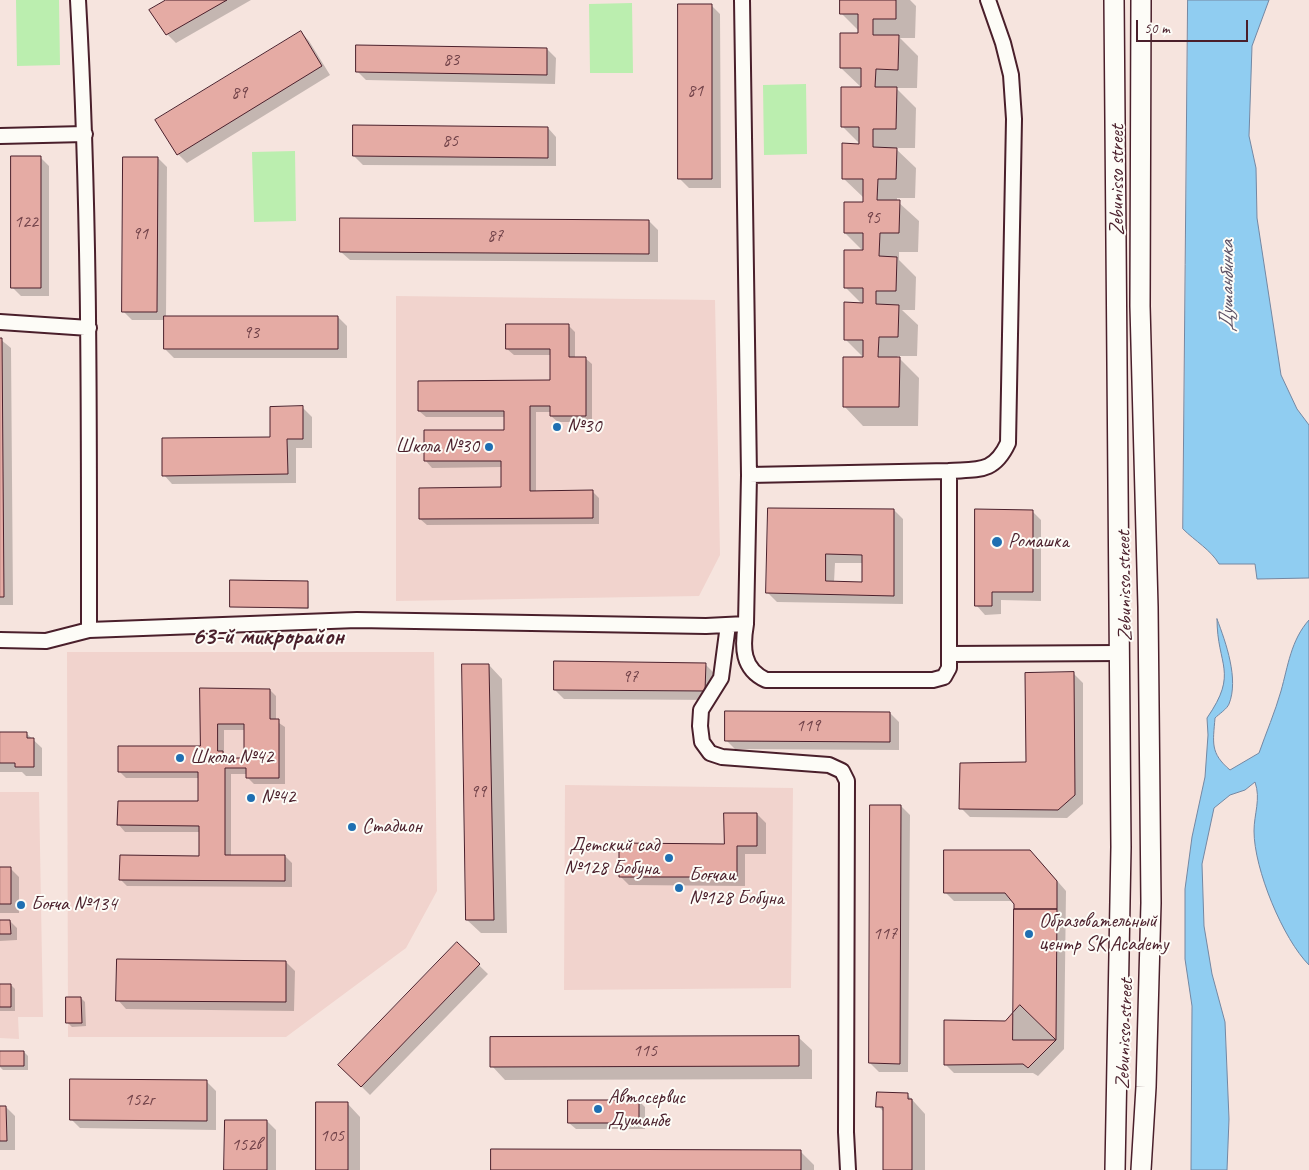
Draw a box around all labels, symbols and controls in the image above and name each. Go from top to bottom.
scale bar [1139,10,1252,42]
text: 50 m [1144,19,1170,38]
house number: 83 [443,49,459,71]
house number: 81 [687,80,703,102]
house number: 89 [231,82,247,104]
street label: Zebunisso street [1106,125,1130,235]
house number: 85 [442,130,458,152]
house number: 95 [864,207,880,229]
house number: 122 [14,211,38,233]
house number: 91 [132,223,148,245]
house number: 87 [487,225,503,247]
water label: Душанбинка [1214,241,1240,331]
house number: 93 [243,322,259,344]
place label: №30 [567,415,601,439]
marker: №30 [551,421,563,433]
place label: Школа №30 [396,435,479,459]
marker: Школа №30 [483,441,495,453]
place label: Ромашка [1008,530,1069,554]
street label: Zebunisso street [1112,530,1138,642]
marker: Ромашка [990,535,1004,549]
district label: 63-й микрорайон [192,622,344,652]
house number: 97 [622,666,638,688]
house number: 119 [796,715,820,737]
place label: Школа №42 [190,746,273,770]
marker: Школа №42 [174,752,186,764]
house number: 99 [470,781,486,803]
place label: №42 [261,786,295,810]
marker: №42 [245,792,257,804]
place label: Стадион [362,815,422,839]
marker: Стадион [346,821,358,833]
place label: Детский сад №128 Бобуна [564,834,659,881]
marker: Детский сад №128 Бобуна [663,852,675,864]
place label: Боғчаи №128 Бобуна [689,864,784,911]
marker: Боғчаи №128 Бобуна [673,882,685,894]
place label: Боғча №134 [31,893,117,917]
marker: Боғча №134 [15,899,27,911]
place label: Образовательный центр SK Academy [1039,910,1168,957]
house number: 117 [873,923,897,945]
marker: Образовательный центр SK Academy [1023,928,1035,940]
street label: Zebunisso street [1111,978,1139,1090]
house number: 115 [633,1040,657,1062]
place label: Автосервис Душанбе [608,1086,685,1133]
house number: 152г [124,1089,154,1111]
marker: Автосервис Душанбе [592,1103,604,1115]
house number: 105 [320,1125,344,1147]
house number: 152в [231,1134,261,1156]

